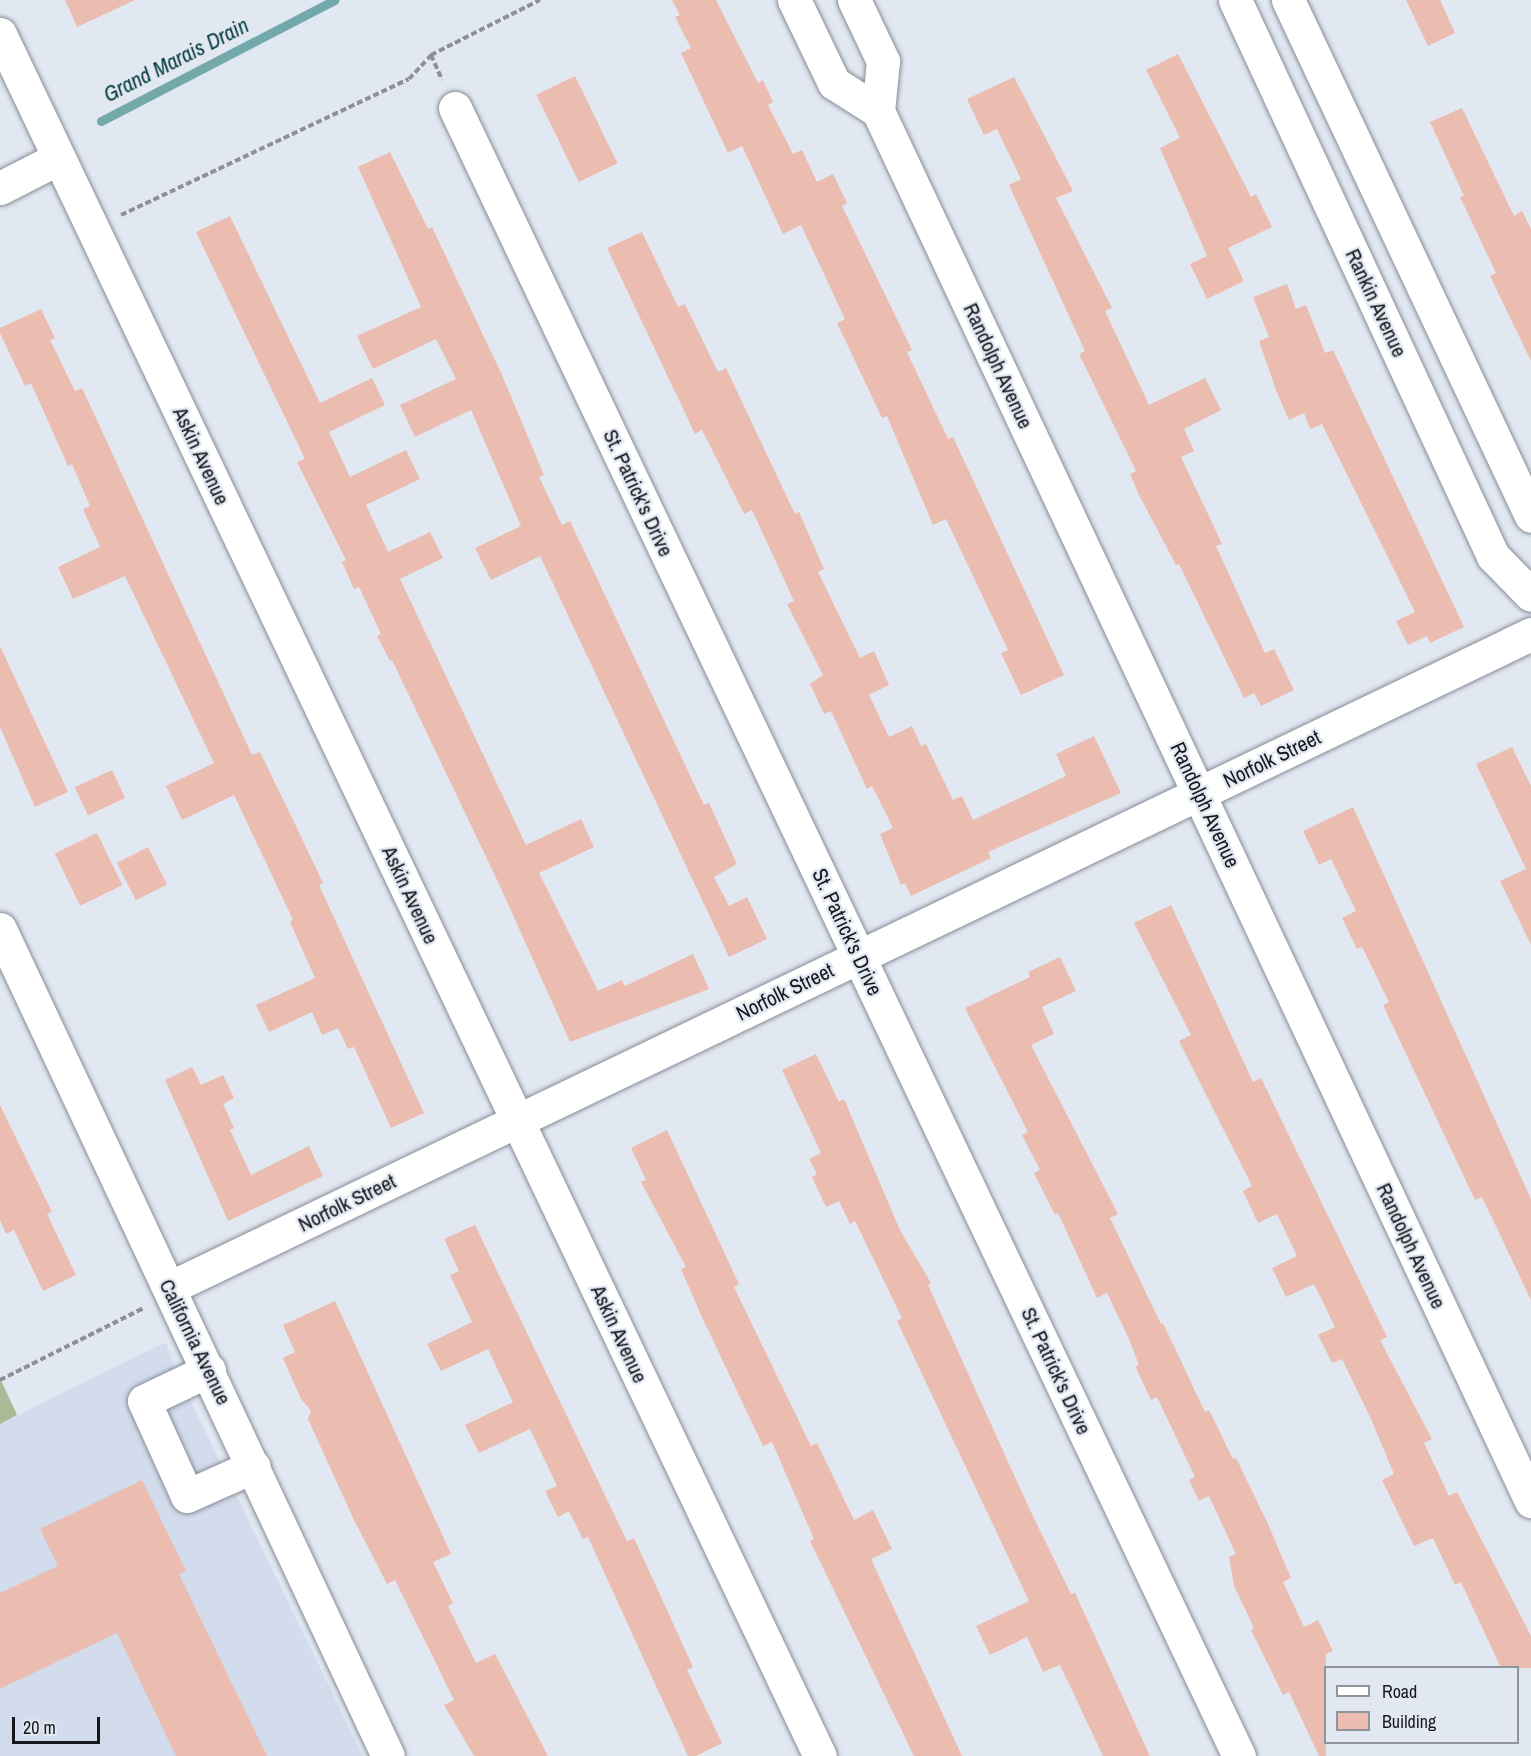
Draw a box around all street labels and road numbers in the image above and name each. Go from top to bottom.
street label: Rankin Avenue [1340,244,1412,362]
street label: Randolph Avenue [958,299,1038,433]
street label: Askin Avenue [167,403,235,509]
street label: St. Patrick's Drive [598,425,678,561]
street label: Norfolk Street [1219,725,1325,793]
street label: Randolph Avenue [1165,738,1245,872]
street label: Askin Avenue [376,842,444,948]
street label: St. Patrick's Drive [807,864,887,1000]
street label: Norfolk Street [732,958,838,1026]
street label: Norfolk Street [294,1169,400,1237]
street label: Randolph Avenue [1371,1179,1451,1313]
street label: California Avenue [154,1275,236,1409]
street label: Askin Avenue [585,1281,653,1387]
street label: St. Patrick's Drive [1016,1303,1096,1439]

